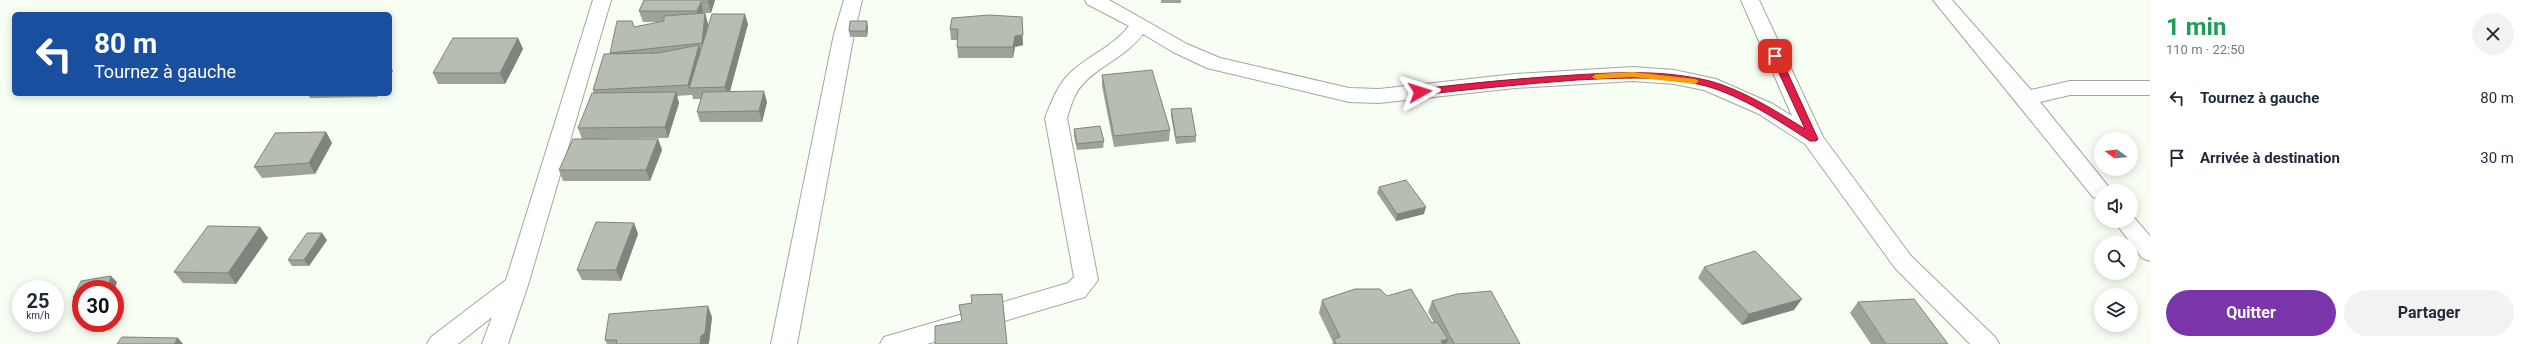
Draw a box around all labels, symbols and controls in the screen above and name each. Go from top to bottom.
text: 1 min [2166,13,2226,41]
button: close [2472,13,2514,55]
text: 80 m [94,27,157,60]
icon: left [28,28,80,80]
pin [1758,39,1792,73]
text: 110 m · 22:50 [2166,42,2245,57]
icon: arrive [1764,45,1786,67]
text: Tournez à gauche [94,61,236,82]
position arrow [1399,71,1441,113]
icon: left [2166,87,2188,109]
text: Tournez à gauche [2200,89,2319,107]
text: 80 m [2480,89,2514,107]
north arrow [2094,132,2138,176]
map controls [2094,132,2138,332]
icon: arrive [2166,147,2188,169]
text: Arrivée à destination [2200,149,2340,167]
text: 30 m [2480,149,2514,167]
button: sound [2094,184,2138,228]
button: search [2094,236,2138,280]
speed limit sign: 30 [72,280,124,332]
button: layers [2094,288,2138,332]
text: 25 [27,289,49,313]
button: Quitter [2166,290,2336,336]
button: Partager [2344,290,2514,336]
text: km/h [26,310,50,321]

